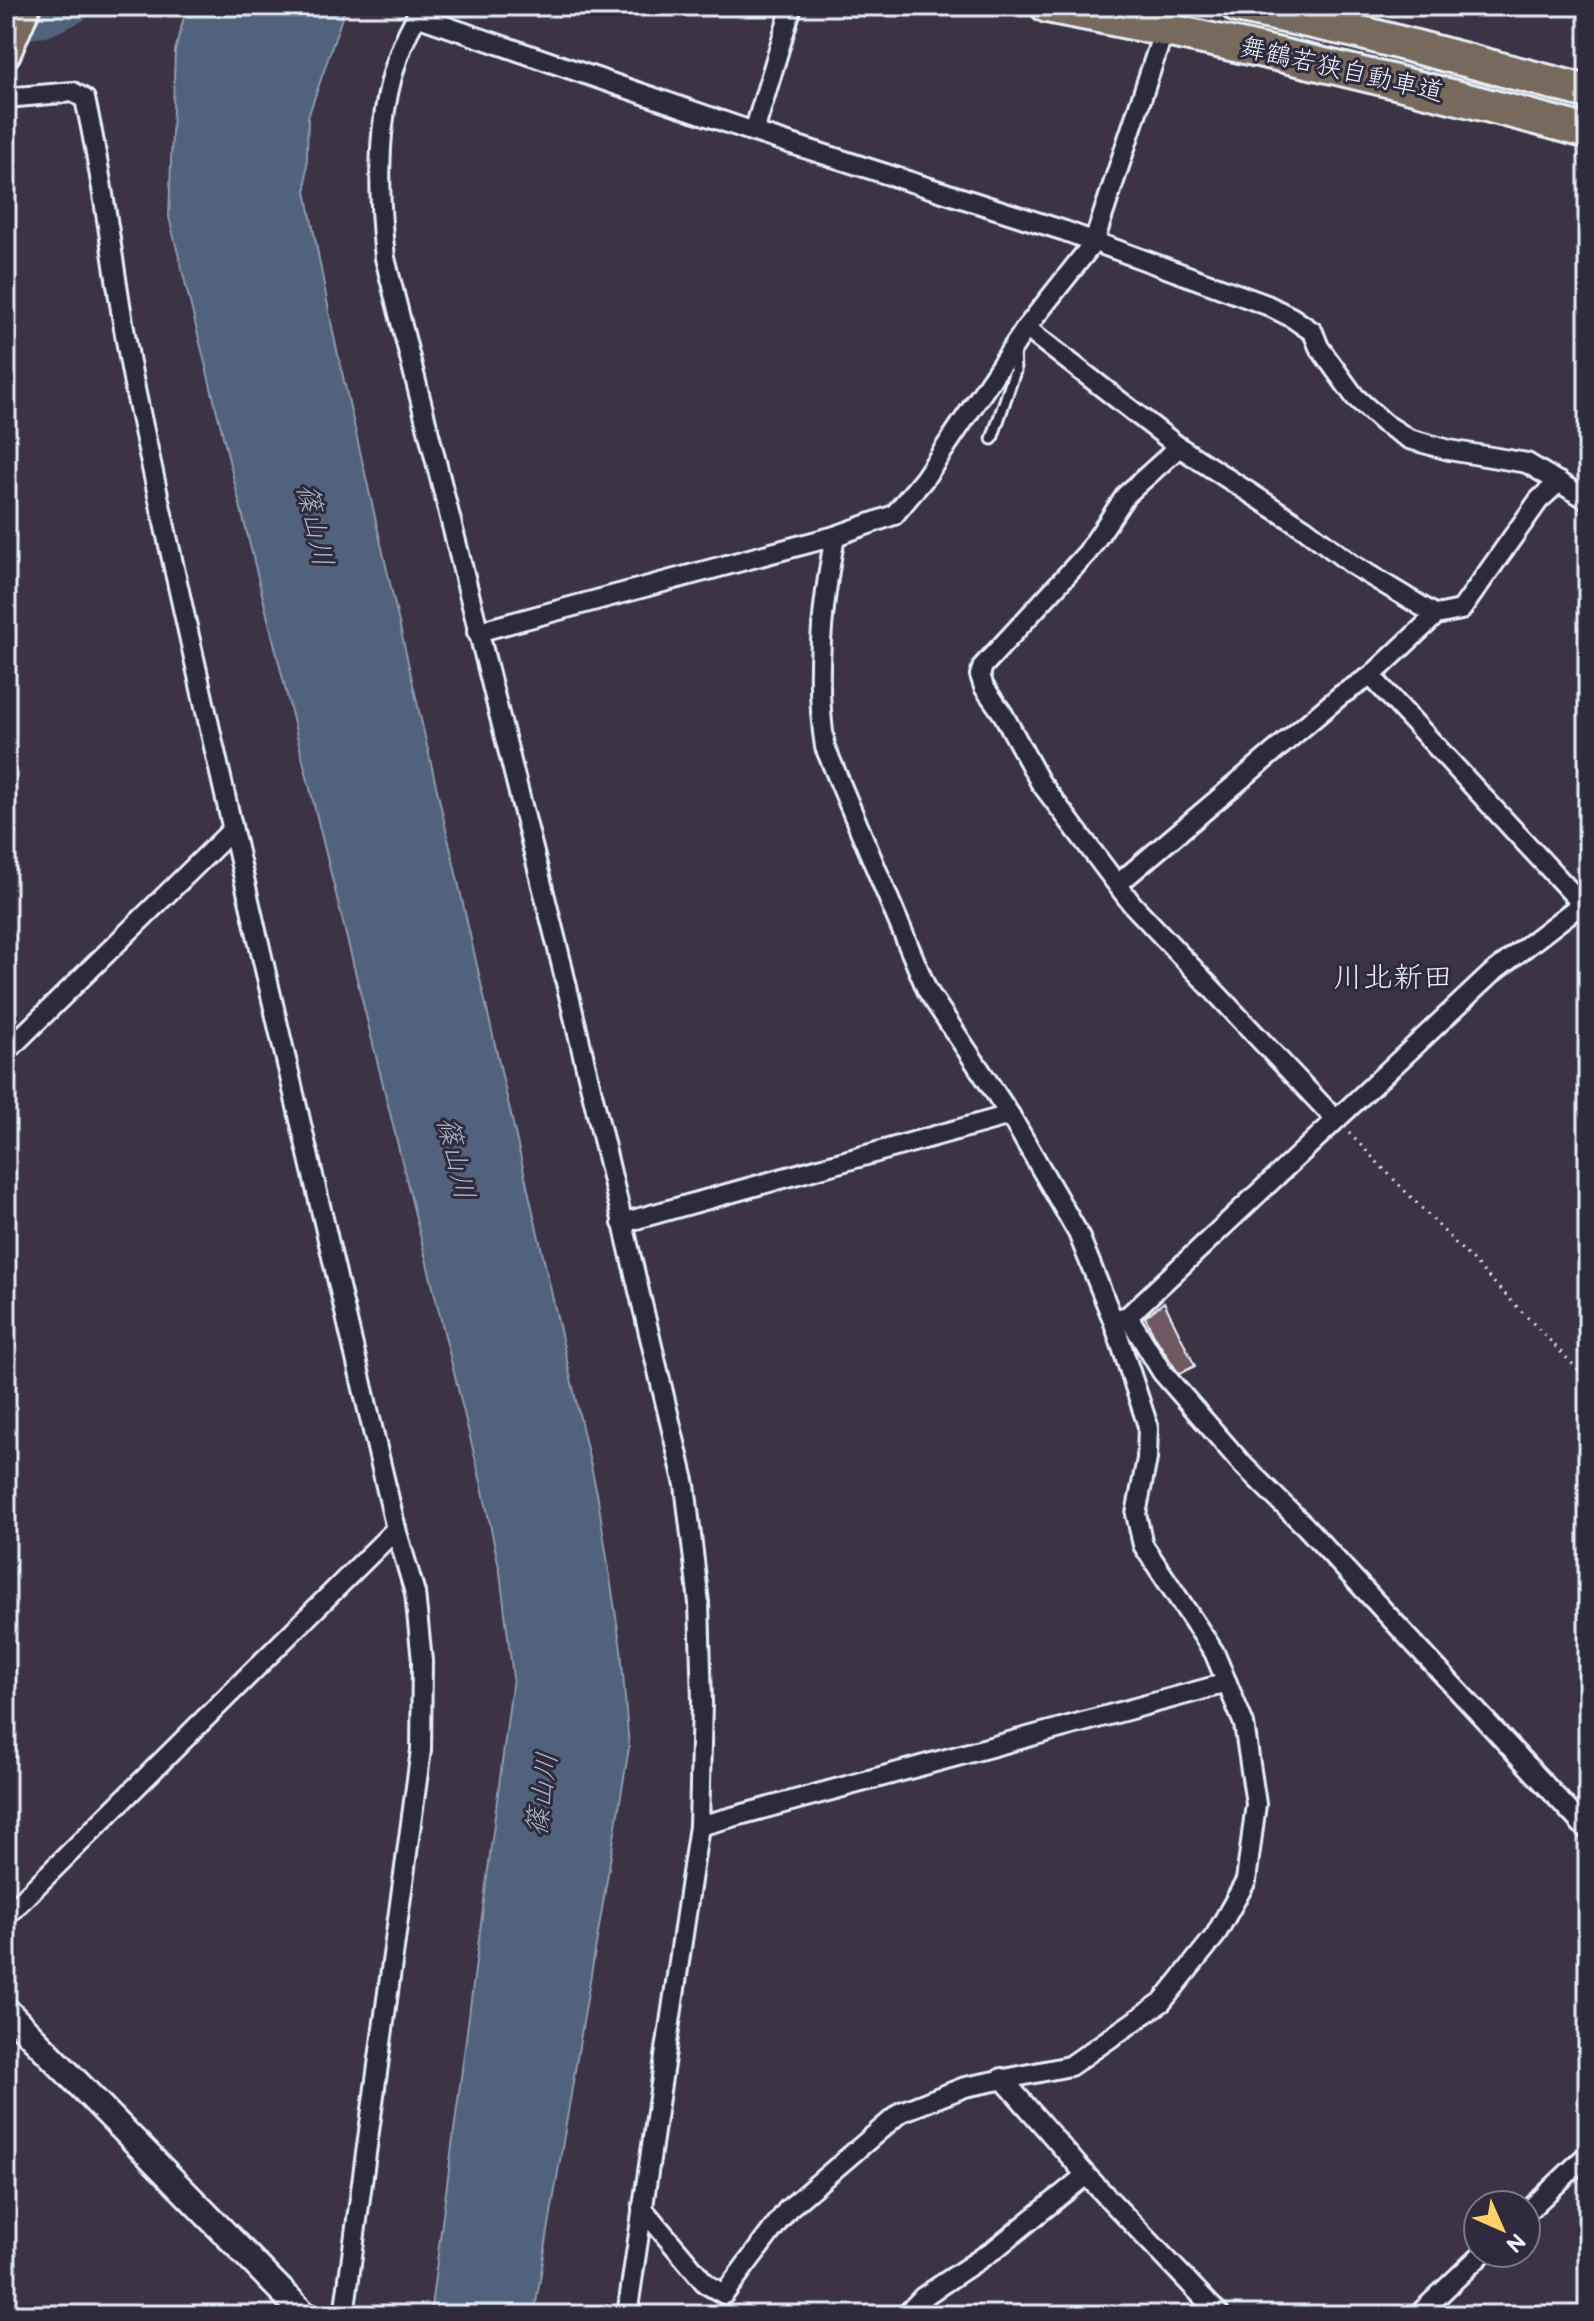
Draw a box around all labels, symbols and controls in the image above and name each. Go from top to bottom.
street label: 舞鶴若狭自動車道 [1237,32,1446,109]
water label: 篠山川 [290,481,339,570]
district label: 川北新田 [1333,960,1453,996]
water label: 篠山川 [430,1114,481,1203]
water label: 篠山川 [520,1750,565,1838]
north arrow [1462,2189,1542,2269]
text: N [1500,2227,1530,2257]

